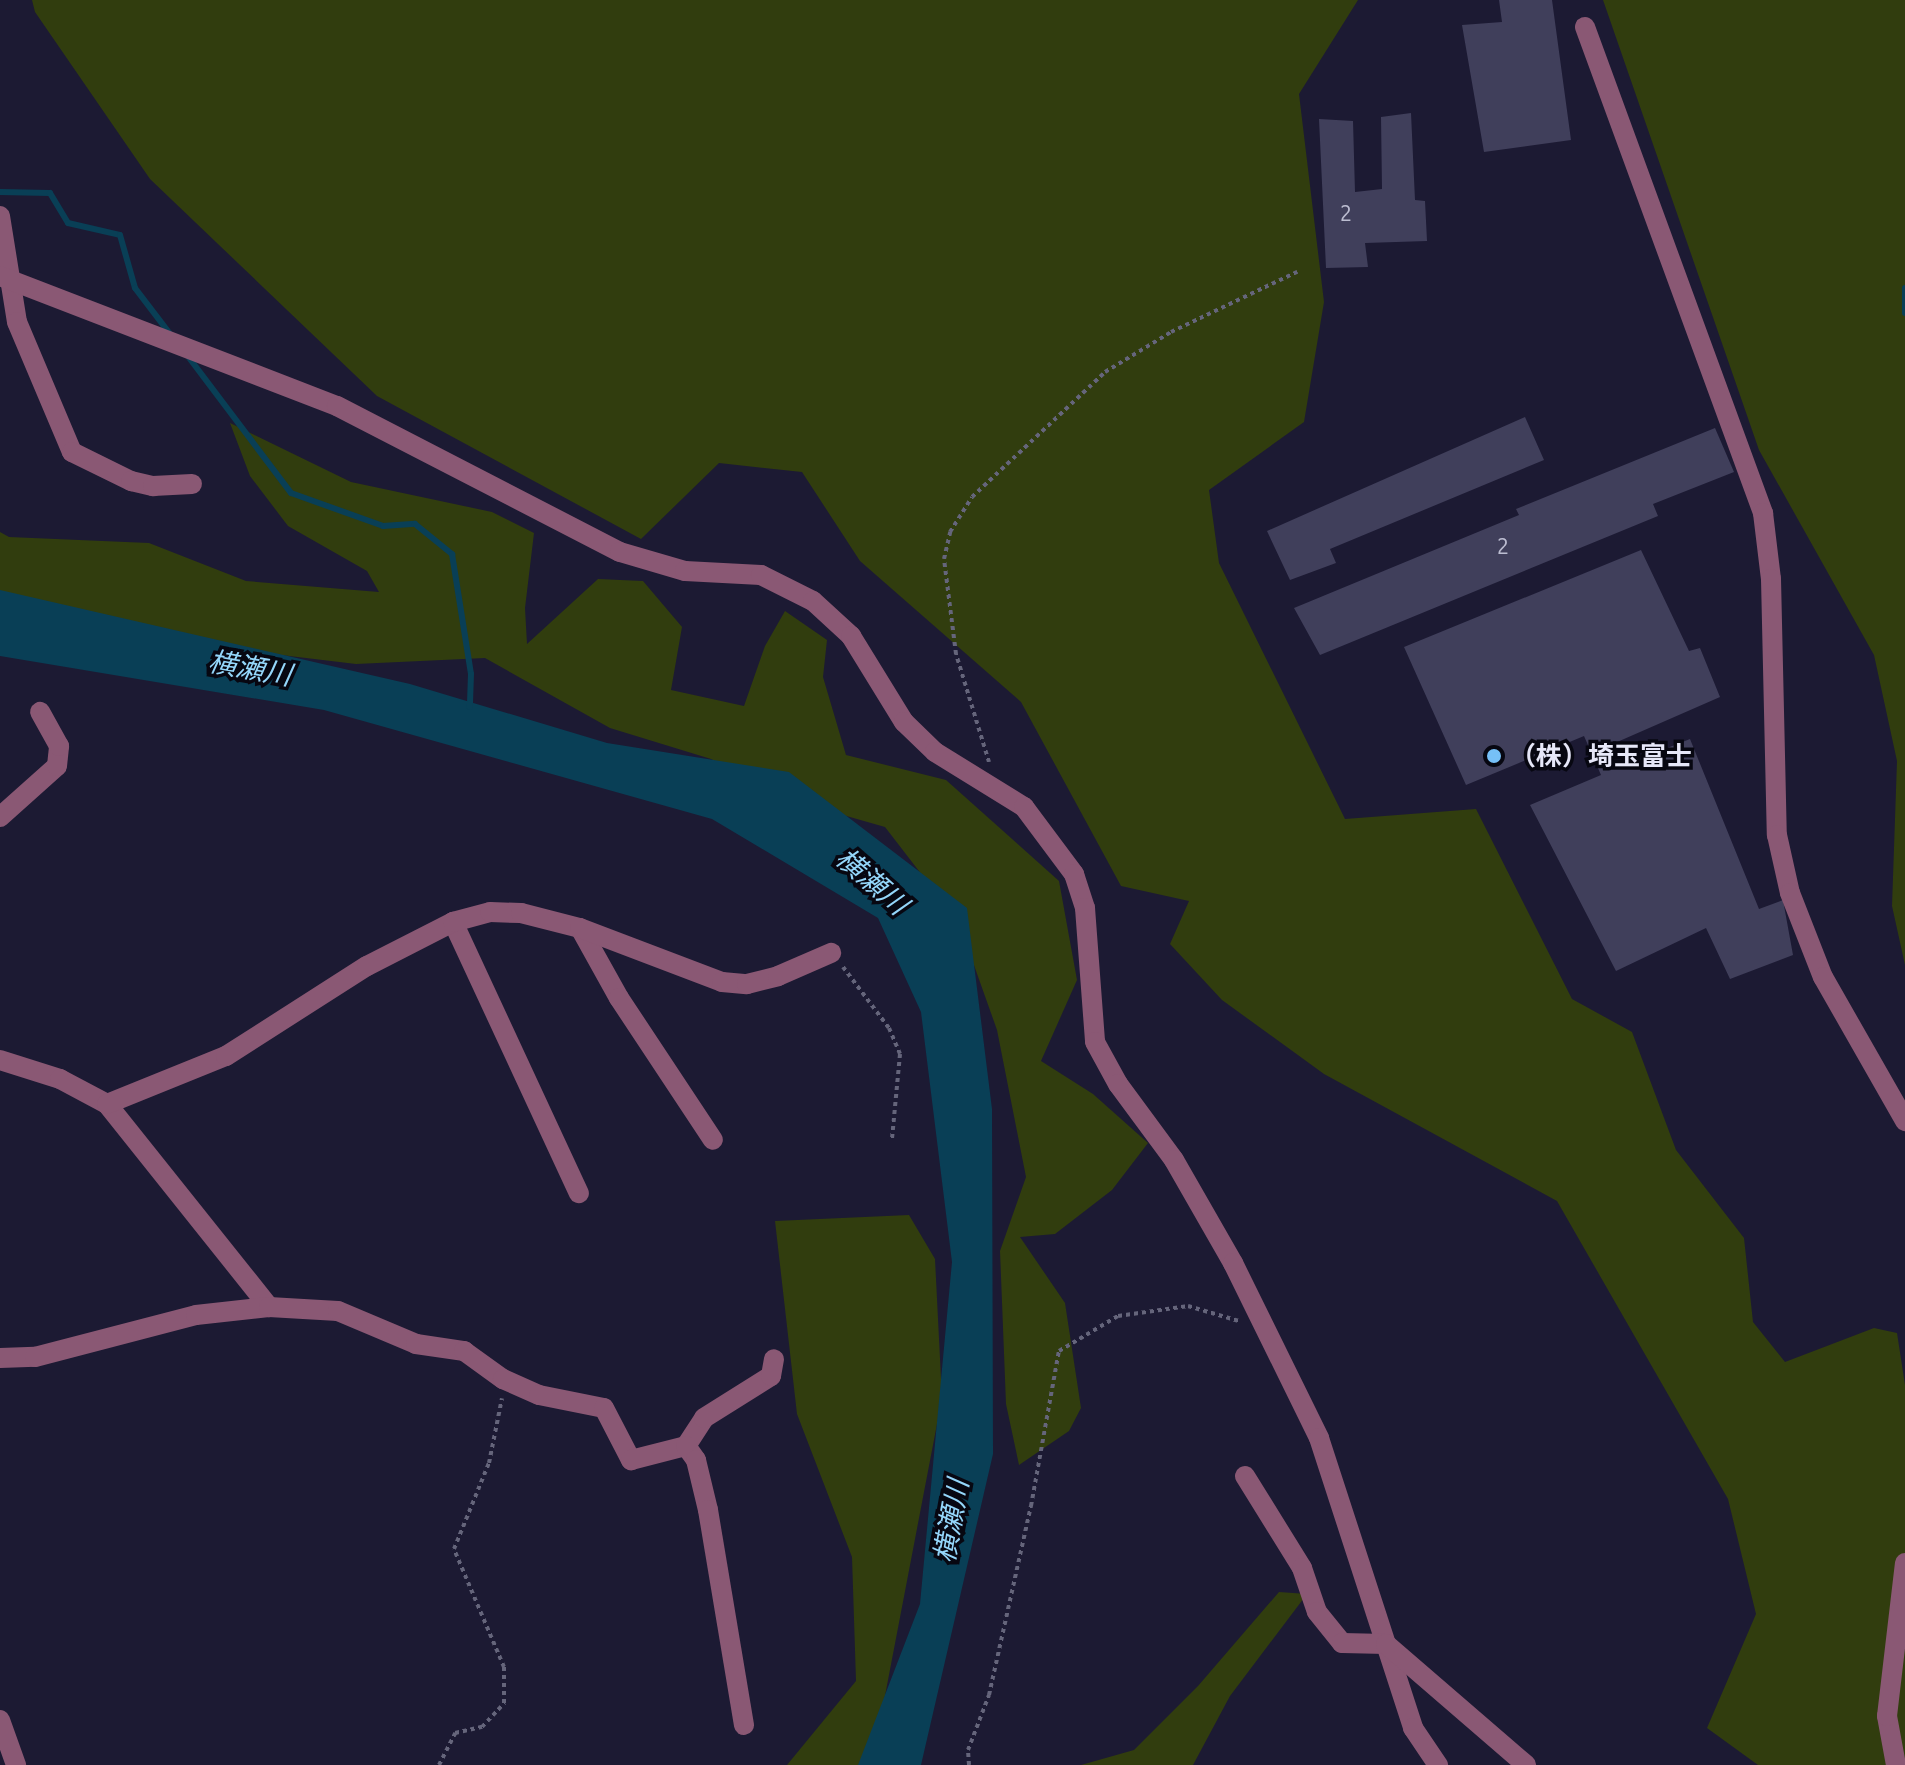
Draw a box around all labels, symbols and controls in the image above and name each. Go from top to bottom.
house number: 2 [1340,200,1352,226]
house number: 2 [1497,533,1509,559]
water label: 横瀬川 [206,644,294,692]
place label: （株）埼玉富士 [1510,740,1692,772]
marker: （株）埼玉富士 [1485,747,1503,765]
water label: 横瀬川 [829,841,915,921]
water label: 横瀬川 [927,1477,975,1565]

